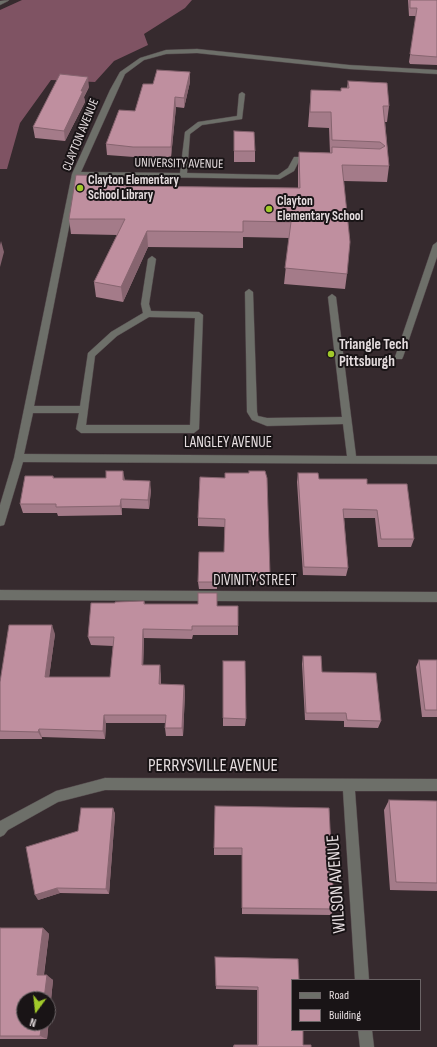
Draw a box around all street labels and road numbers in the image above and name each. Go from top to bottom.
street label: CLAYTON AVENUE [59,97,103,173]
street label: UNIVERSITY AVENUE [135,155,223,173]
street label: LANGLEY AVENUE [184,434,272,452]
street label: DIVINITY STREET [213,572,297,590]
street label: PERRYSVILLE AVENUE [148,755,278,777]
street label: WILSON AVENUE [323,834,351,934]

